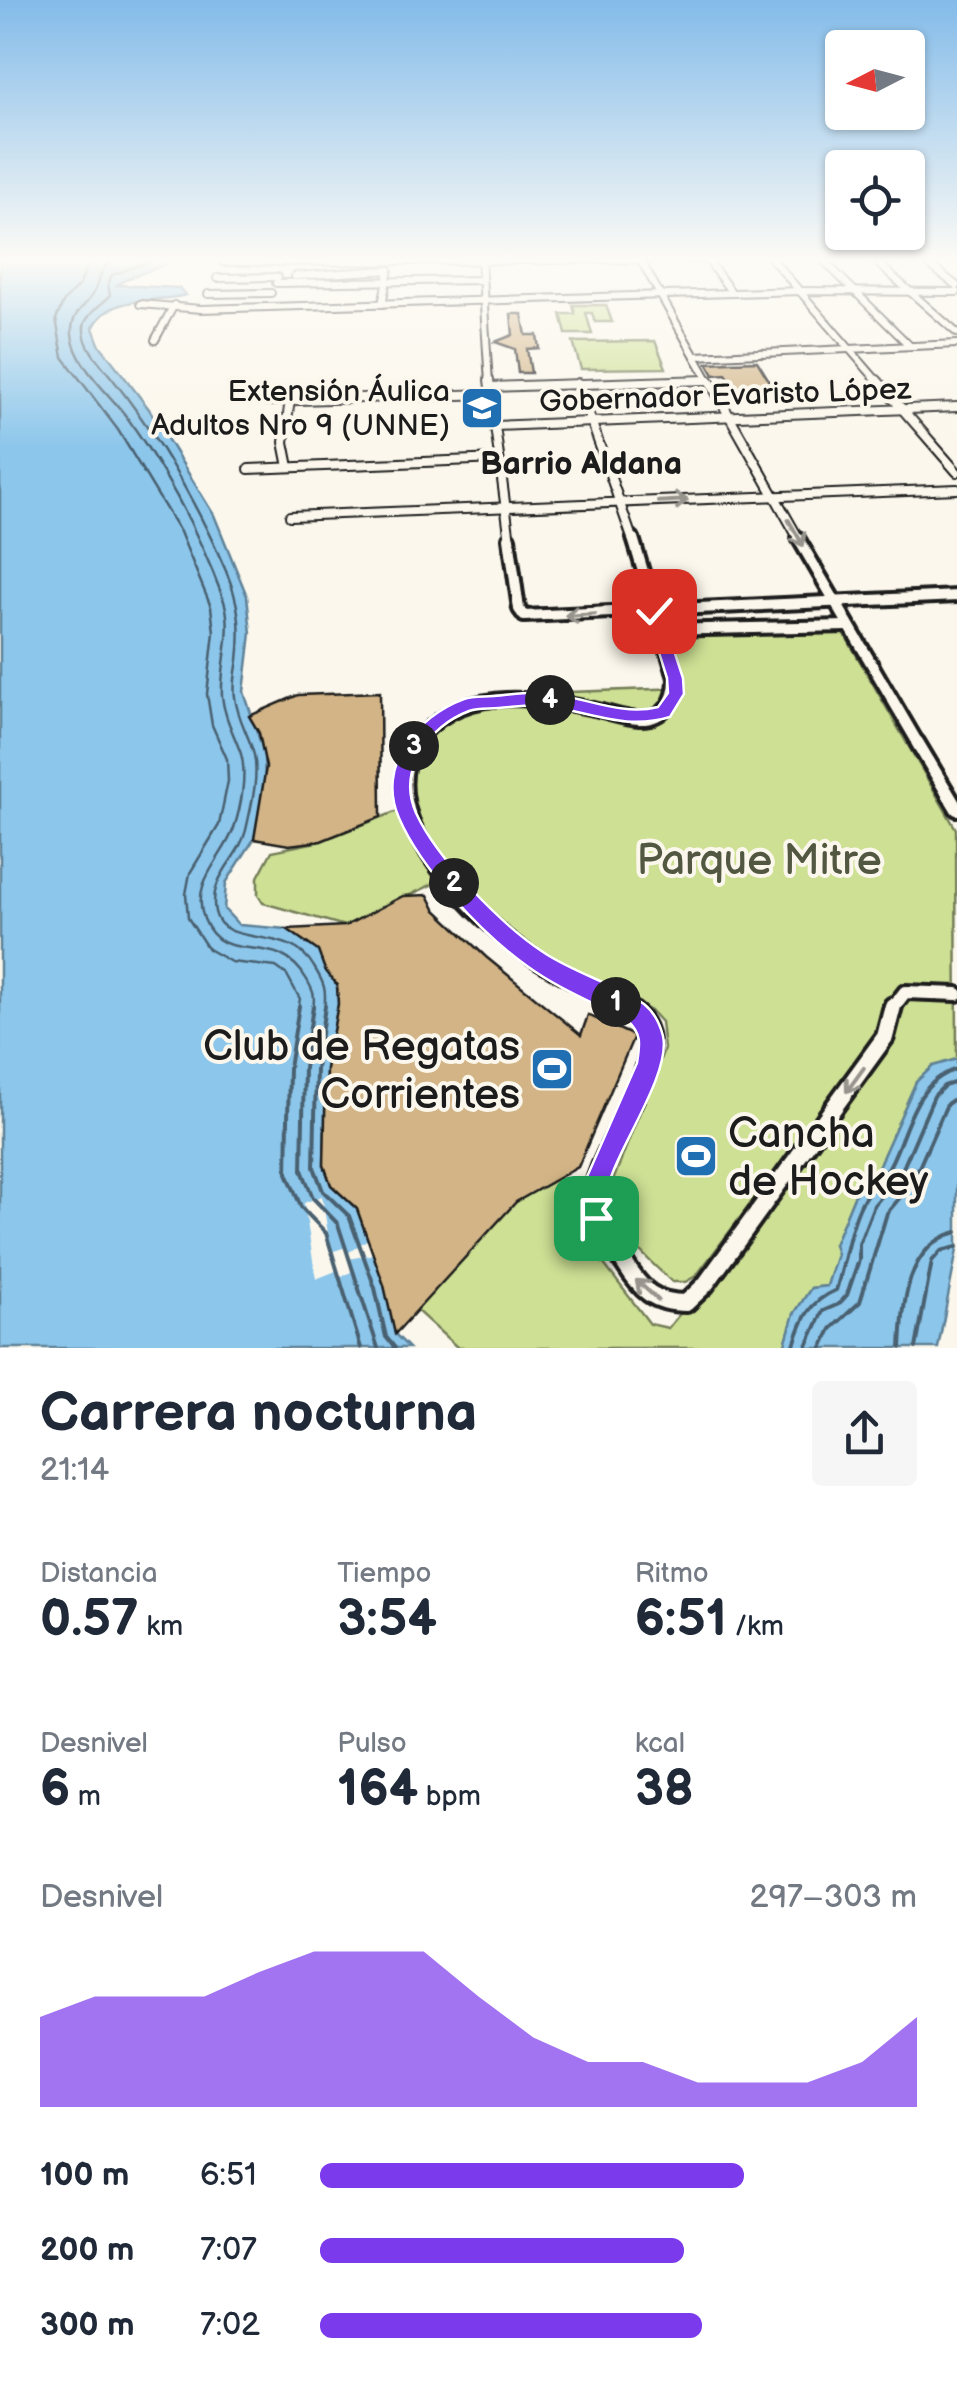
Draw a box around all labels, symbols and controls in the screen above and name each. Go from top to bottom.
north arrow [825,30,925,130]
map controls [825,30,925,250]
button: locate [825,150,925,250]
street label: Gobernador Evaristo López [538,371,912,420]
place label: Extensión Áulica Adultos Nro 9 (UNNE) [151,373,450,444]
school or university icon: Extensión Áulica Adultos Nro 9 (UNNE) [459,385,505,431]
district label: Barrio Aldana [480,445,682,484]
one-way arrow [656,491,688,510]
one-way arrow [786,518,806,547]
pin [612,569,697,654]
icon: check [627,584,682,639]
one-way arrow [564,606,597,625]
pin: 4 [525,675,575,725]
text: 4 [542,683,558,716]
pin: 3 [389,721,439,771]
text: 3 [406,729,422,762]
park label: Parque Mitre [636,836,882,887]
pin: 2 [429,858,479,908]
text: 2 [446,866,462,899]
pin: 1 [591,977,641,1027]
text: 1 [610,985,622,1018]
place label: Club de Regatas Corrientes [203,1022,520,1121]
sports icon: Club de Regatas Corrientes [529,1046,575,1092]
one-way arrow [845,1066,866,1093]
place label: Cancha de Hockey [728,1109,929,1208]
sports icon: Cancha de Hockey [673,1133,719,1179]
pin [554,1176,639,1261]
icon: arrive [569,1191,624,1246]
one-way arrow [634,1279,660,1303]
text: Carrera nocturna [40,1380,477,1447]
button: share [812,1381,917,1486]
text: 21:14 [40,1451,109,1490]
text: Distancia [40,1557,158,1590]
text: Tiempo [337,1557,432,1590]
text: Ritmo [635,1557,709,1590]
text: 0.57 [40,1590,139,1650]
text: 3:54 [337,1590,437,1650]
text: 6:51 [635,1590,727,1650]
text: km [139,1610,183,1643]
text: /km [727,1610,784,1643]
text: Desnivel [40,1727,148,1760]
text: Pulso [337,1727,407,1760]
text: kcal [635,1727,685,1760]
text: 6 [40,1760,70,1820]
text: 164 [337,1760,418,1820]
text: 38 [635,1760,694,1820]
text: m [70,1780,101,1813]
text: bpm [418,1780,481,1813]
text: Desnivel [40,1878,163,1917]
text: 297–303 m [750,1878,917,1917]
text: 100 m [40,2156,129,2195]
text: 6:51 [200,2156,257,2195]
text: 200 m [40,2231,134,2270]
text: 7:07 [200,2231,257,2270]
text: 300 m [40,2306,135,2345]
text: 7:02 [200,2306,260,2345]

